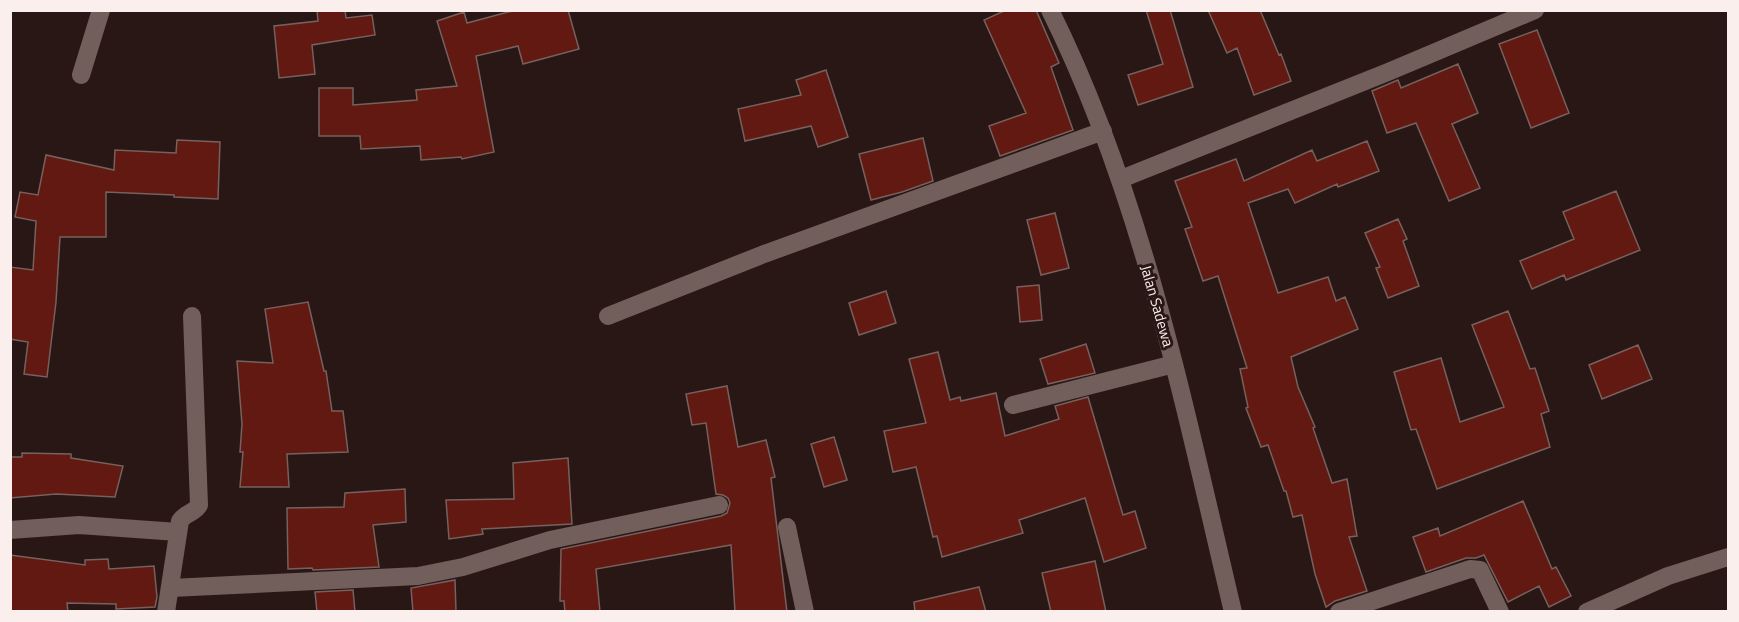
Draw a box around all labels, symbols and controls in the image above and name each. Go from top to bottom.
street label: Jalan Sadewa [1135,262,1180,350]

